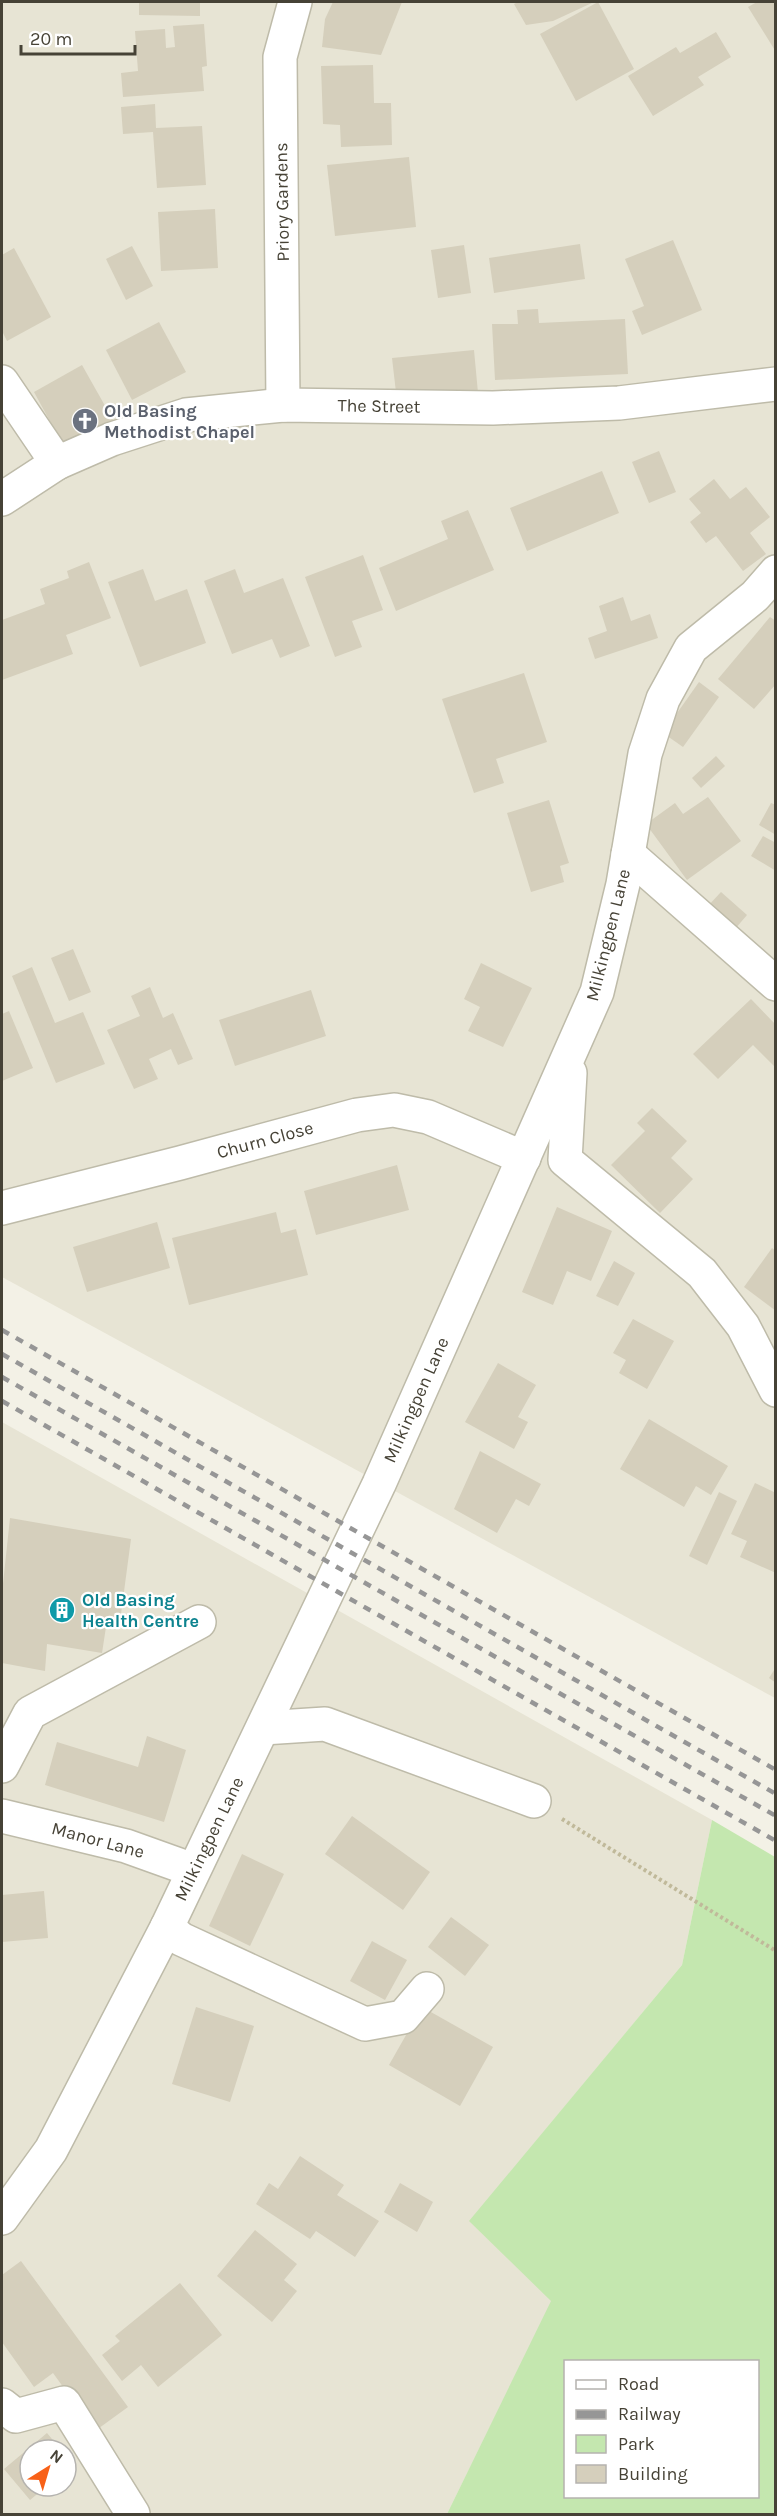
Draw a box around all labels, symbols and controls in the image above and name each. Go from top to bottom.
scale bar [21,18,135,56]
text: 20 m [30,28,72,50]
street label: Priory Gardens [270,142,294,262]
street label: The Street [337,394,421,418]
place label: Old Basing Methodist Chapel [104,400,255,443]
church icon: Old Basing Methodist Chapel [70,406,100,436]
street label: Milkingpen Lane [581,867,635,1003]
street label: Churn Close [214,1117,316,1163]
street label: Milkingpen Lane [378,1334,454,1466]
place label: Old Basing Health Centre [82,1589,199,1632]
building icon: Old Basing Health Centre [47,1595,77,1625]
street label: Milkingpen Lane [169,1773,249,1905]
street label: Manor Lane [49,1817,147,1863]
legend [564,2360,759,2498]
text: Road [618,2373,659,2395]
text: Railway [618,2403,681,2425]
text: Park [618,2433,655,2455]
north arrow [18,2438,78,2498]
text: N [46,2445,67,2467]
text: Building [618,2463,688,2485]

